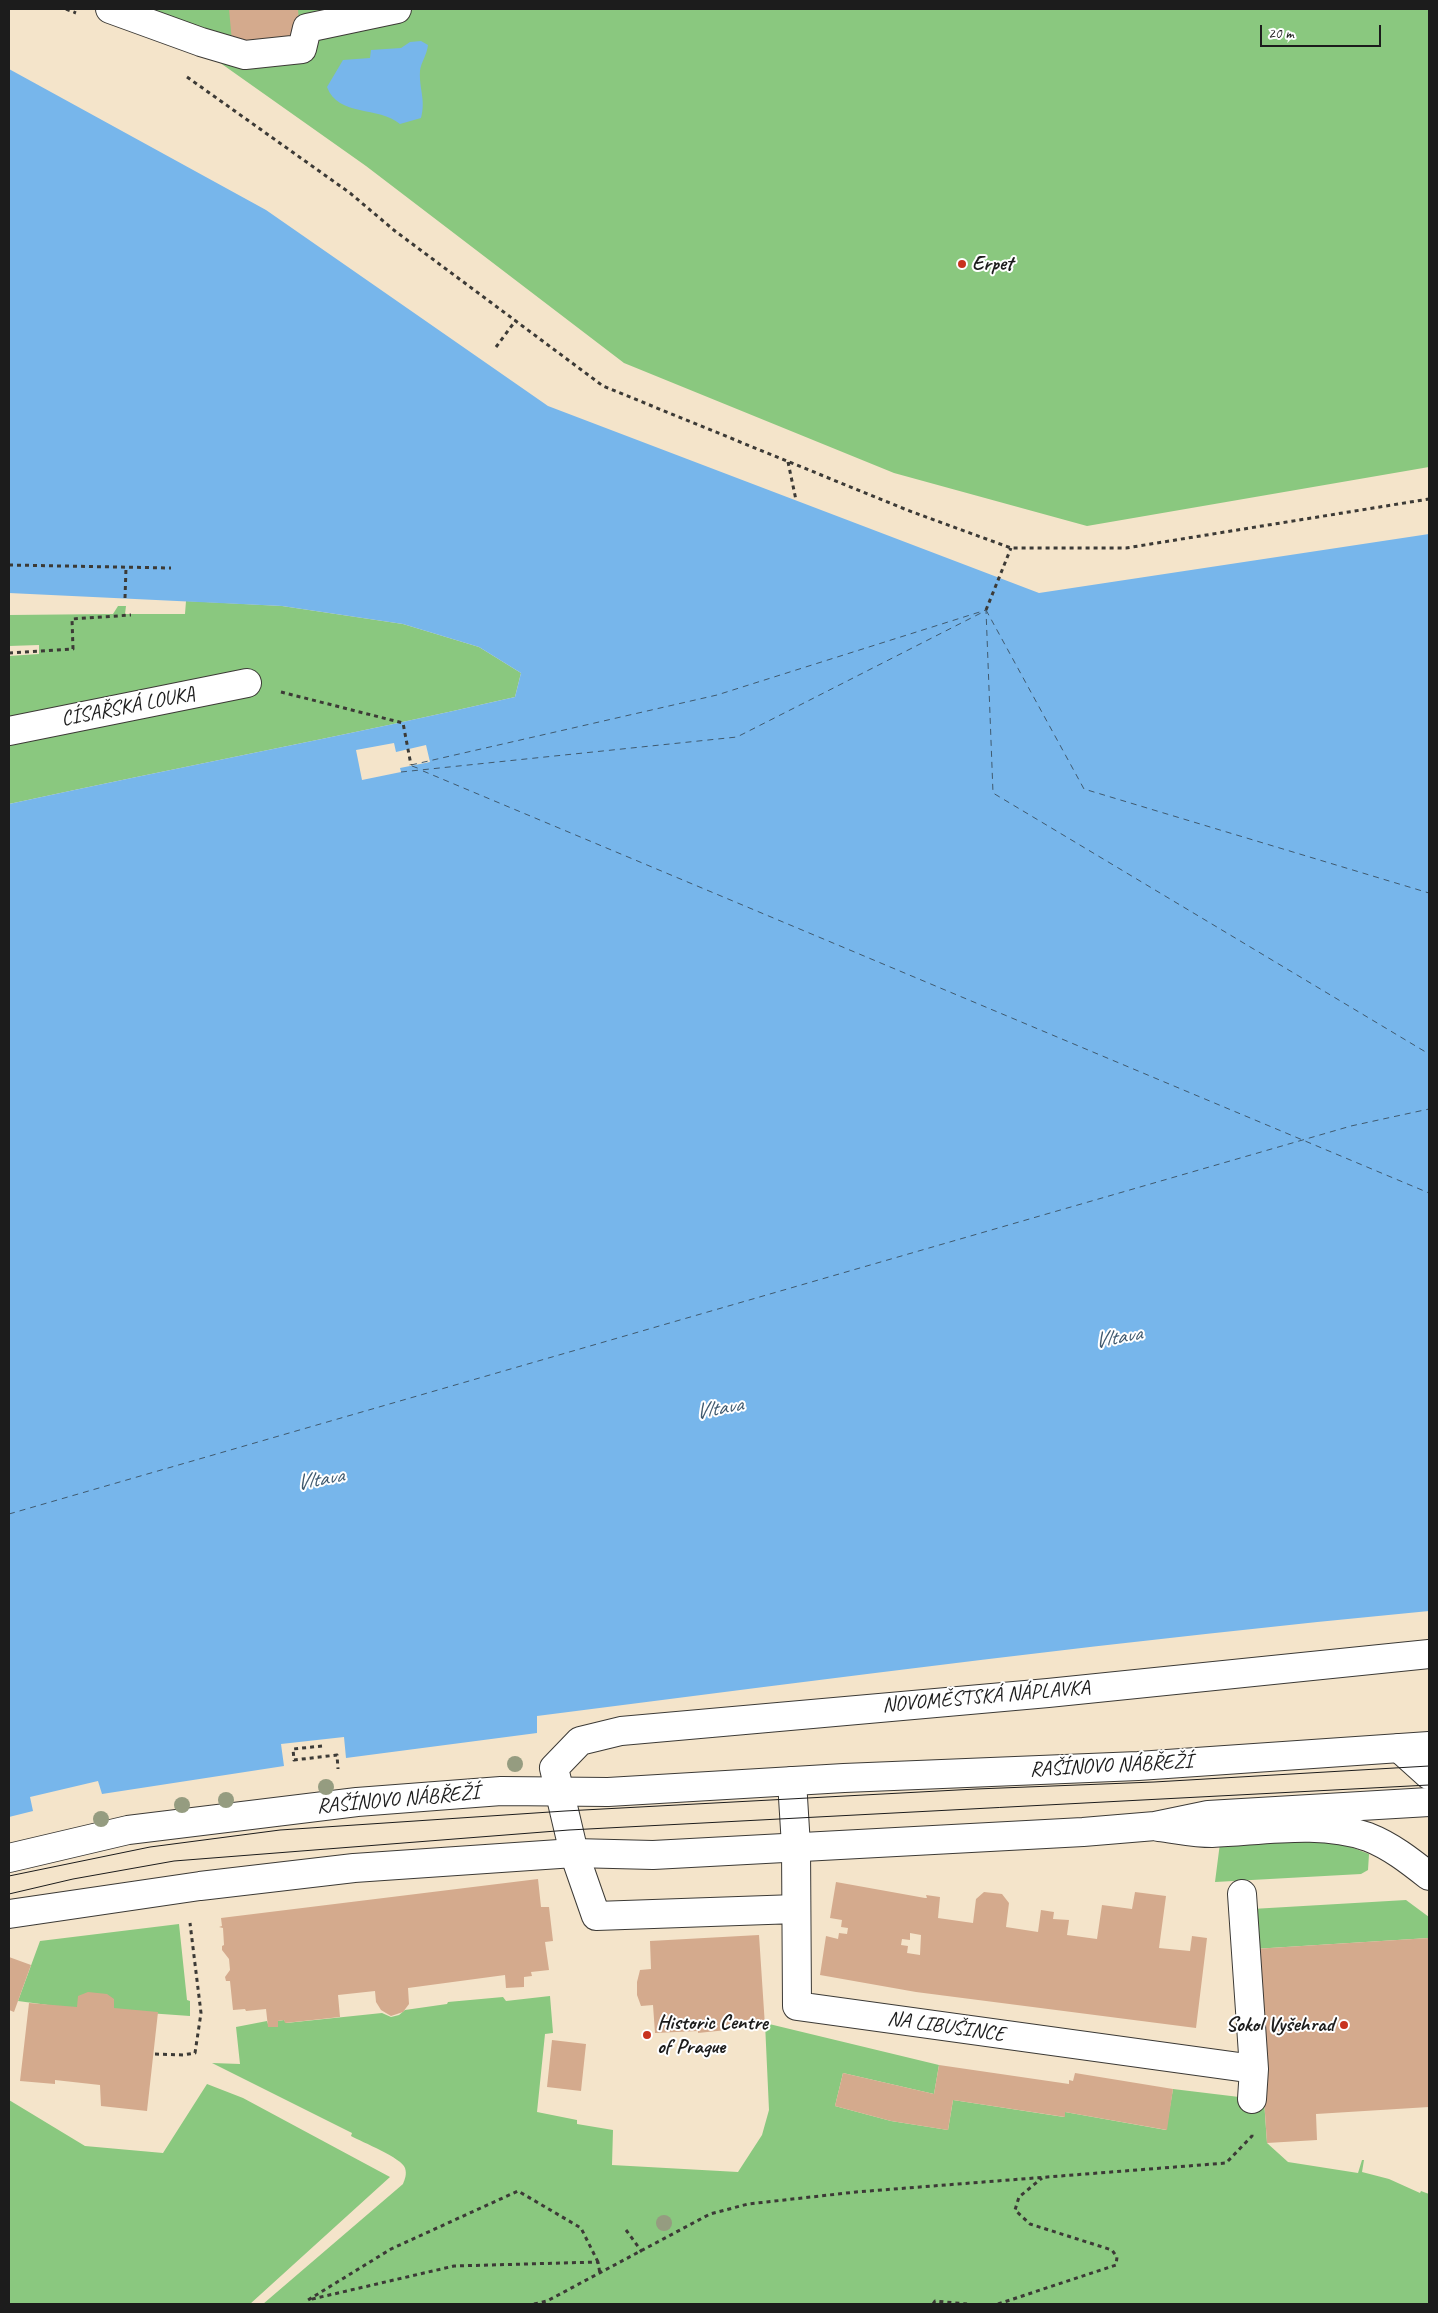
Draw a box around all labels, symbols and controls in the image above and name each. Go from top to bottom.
scale bar [1263,15,1384,47]
text: 20 m [1268,24,1294,43]
place label: Erpet [972,251,1013,277]
marker: Erpet [956,258,968,270]
street label: CÍSAŘSKÁ LOUKA [59,682,197,732]
water label: Vltava [1092,1321,1144,1355]
water label: Vltava [693,1392,745,1426]
water label: Vltava [294,1463,346,1497]
street label: NOVOMĚSTSKÁ NÁPLAVKA [881,1675,1091,1719]
street label: RAŠÍNOVO NÁBŘEŽÍ [1029,1749,1193,1783]
street label: RAŠÍNOVO NÁBŘEŽÍ [316,1780,480,1820]
street label: NA LIBUŠINCE [886,2006,1006,2048]
place label: Historic Centre of Prague [657,2010,768,2060]
place label: Sokol Vyšehrad [1226,2012,1334,2038]
marker: Sokol Vyšehrad [1338,2019,1350,2031]
marker: Historic Centre of Prague [641,2029,653,2041]

